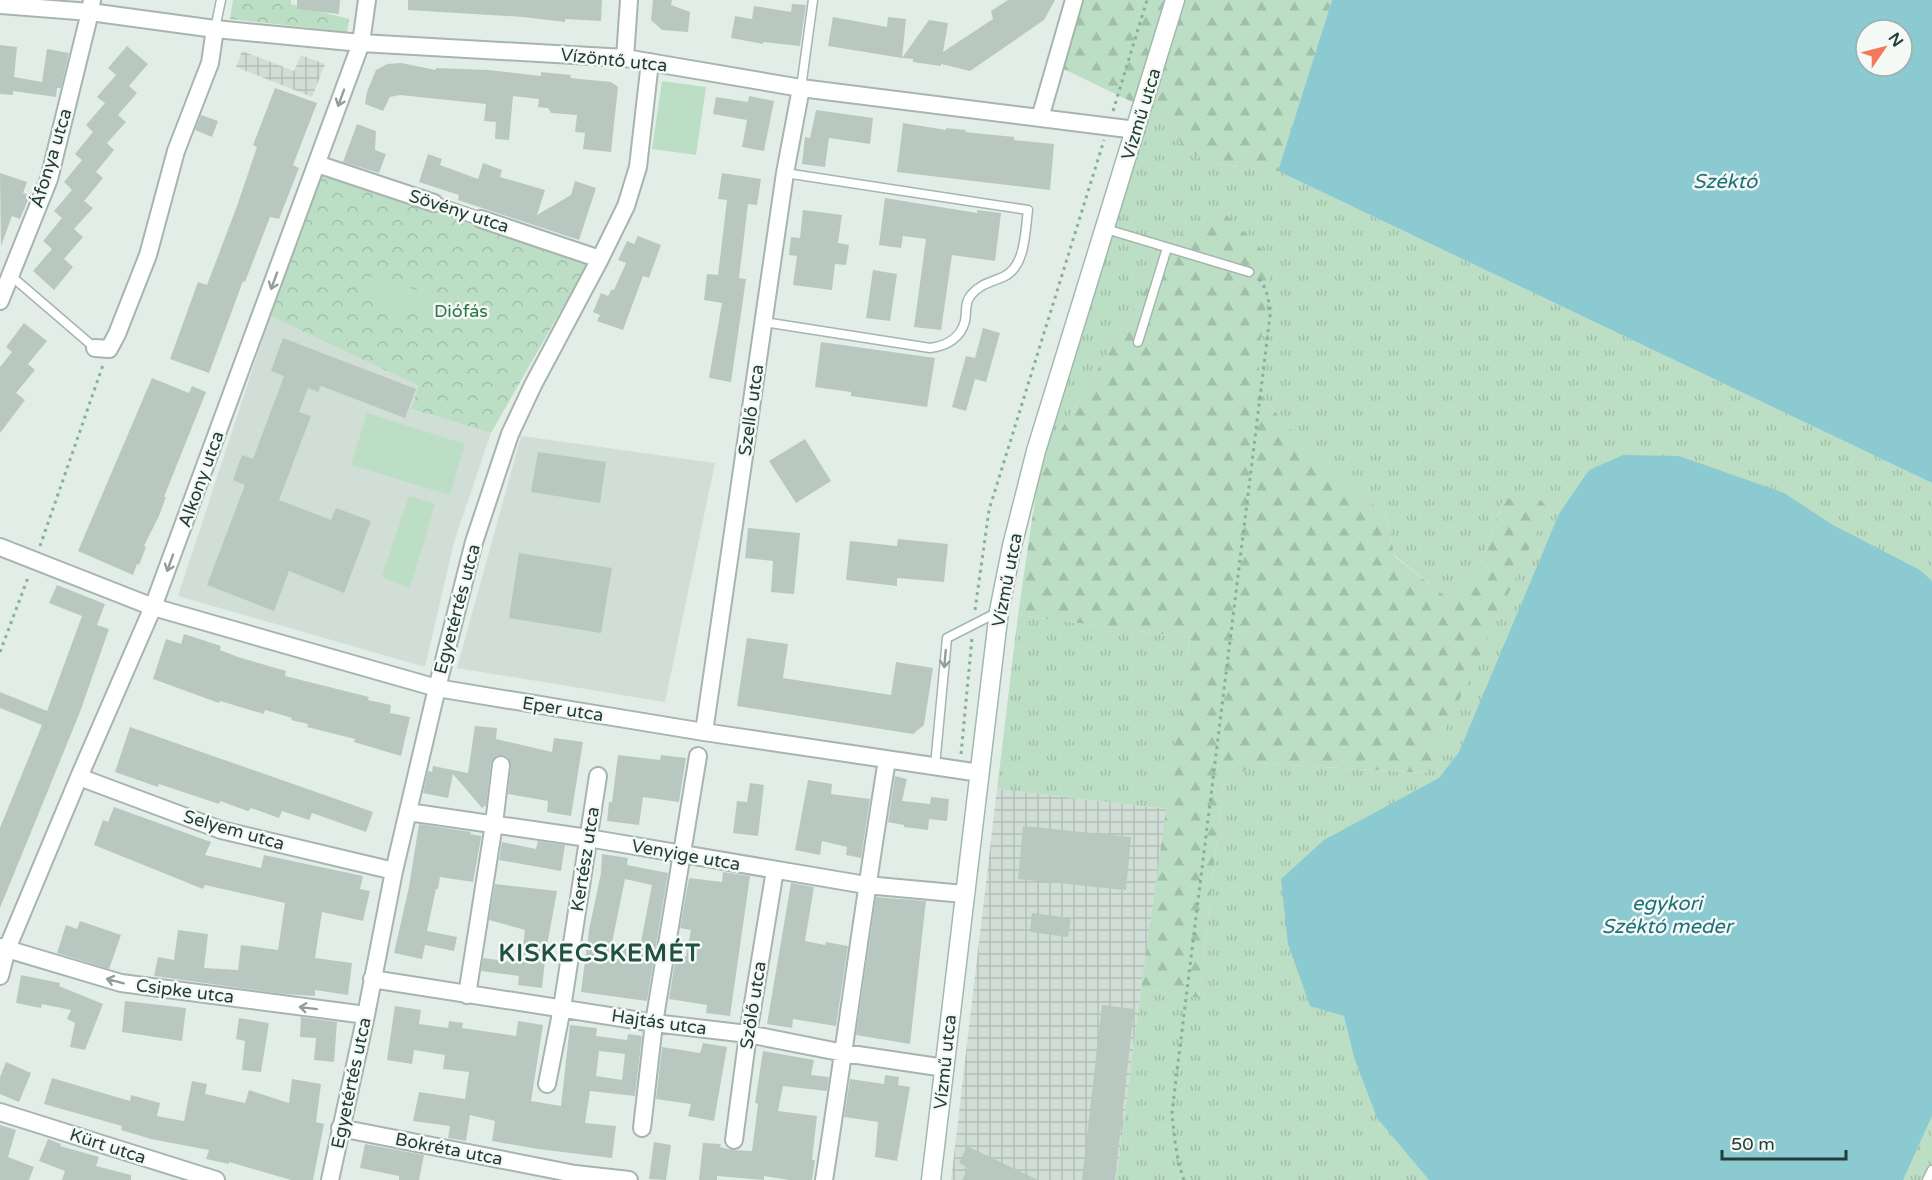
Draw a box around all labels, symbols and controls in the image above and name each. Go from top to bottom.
north arrow [1854,18,1914,78]
text: N [1884,29,1907,51]
street label: Vízöntő utca [560,43,668,77]
street label: Vízmű utca [1117,65,1165,163]
one-way arrow [335,88,346,107]
street label: Áfonya utca [25,106,77,210]
water label: Széktó [1693,170,1758,194]
street label: Sövény utca [406,184,512,238]
one-way arrow [268,271,279,290]
park label: Diófás [434,300,488,322]
street label: Szellő utca [734,363,768,457]
street label: Alkony utca [173,428,229,530]
street label: Vízmű utca [987,531,1027,629]
street label: Egyetértés utca [429,542,485,676]
one-way arrow [164,553,175,572]
one-way arrow [939,648,950,668]
street label: Eper utca [521,692,605,726]
street label: Selyem utca [181,805,287,855]
street label: Kertész utca [566,805,604,913]
street label: Venyige utca [630,835,742,875]
water label: egykori Széktó meder [1602,892,1735,939]
district label: KISKECSKEMÉT [499,938,701,968]
street label: Szőlő utca [735,960,771,1050]
street label: Csipke utca [135,974,235,1008]
one-way arrow [106,975,125,986]
one-way arrow [299,1002,318,1013]
street label: Hajtás utca [610,1004,708,1040]
street label: Vízmű utca [929,1013,961,1111]
street label: Egyetértés utca [326,1015,376,1151]
street label: Kürt utca [67,1123,149,1169]
scale bar [1722,1123,1846,1161]
street label: Bokréta utca [393,1128,505,1170]
text: 50 m [1731,1133,1775,1155]

